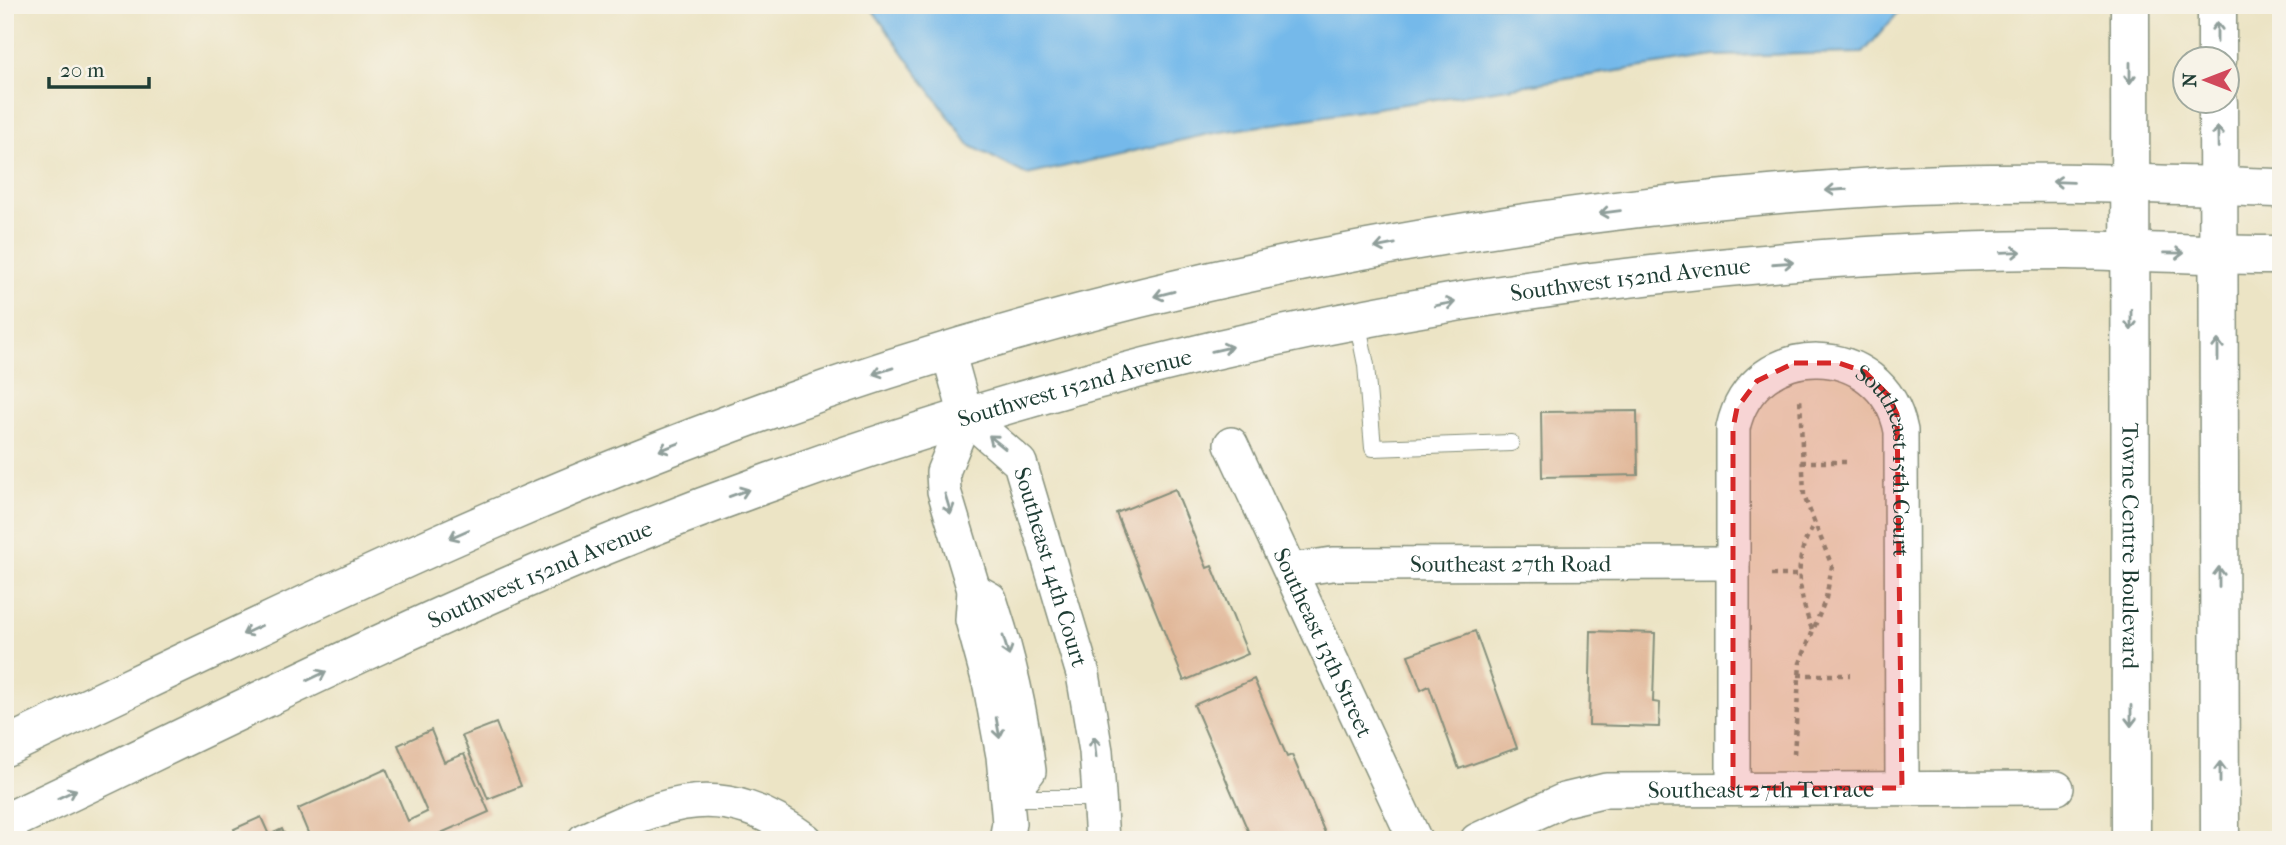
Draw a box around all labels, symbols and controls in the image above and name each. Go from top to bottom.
one-way arrow [2210,21,2224,44]
scale bar [49,46,149,90]
north arrow [2170,46,2240,116]
text: 20 m [60,58,105,82]
one-way arrow [2123,62,2137,85]
text: N [2179,72,2201,87]
one-way arrow [2212,125,2225,148]
one-way arrow [2052,176,2075,189]
one-way arrow [1825,184,1848,197]
one-way arrow [1599,205,1621,218]
one-way arrow [1374,239,1397,253]
one-way arrow [1999,245,2022,258]
one-way arrow [2162,246,2185,260]
street label: Southwest 152nd Avenue [1508,252,1752,307]
one-way arrow [1772,256,1794,269]
one-way arrow [1153,288,1176,301]
one-way arrow [1433,297,1456,311]
one-way arrow [2124,308,2138,331]
one-way arrow [2211,339,2225,362]
one-way arrow [1210,342,1233,356]
street label: Southwest 152nd Avenue [954,343,1194,433]
street label: Southeast 15th Court [1850,359,1914,557]
one-way arrow [872,366,894,379]
street label: Towne Centre Boulevard [2117,423,2144,670]
one-way arrow [989,434,1007,449]
one-way arrow [658,442,680,455]
street label: Southeast 14th Court [1008,464,1093,670]
one-way arrow [727,486,749,499]
one-way arrow [942,493,955,515]
street label: Southwest 152nd Avenue [423,515,656,634]
one-way arrow [448,528,470,541]
street label: Southeast 13th Street [1267,544,1378,742]
street label: Southeast 27th Road [1410,550,1612,578]
one-way arrow [2212,566,2226,589]
one-way arrow [242,624,263,638]
one-way arrow [1000,634,1013,656]
one-way arrow [306,668,327,682]
one-way arrow [2124,704,2138,727]
one-way arrow [992,716,1005,739]
one-way arrow [1088,736,1101,759]
one-way arrow [2213,760,2227,783]
street label: Southeast 27th Terrace [1648,776,1875,804]
one-way arrow [56,786,77,800]

